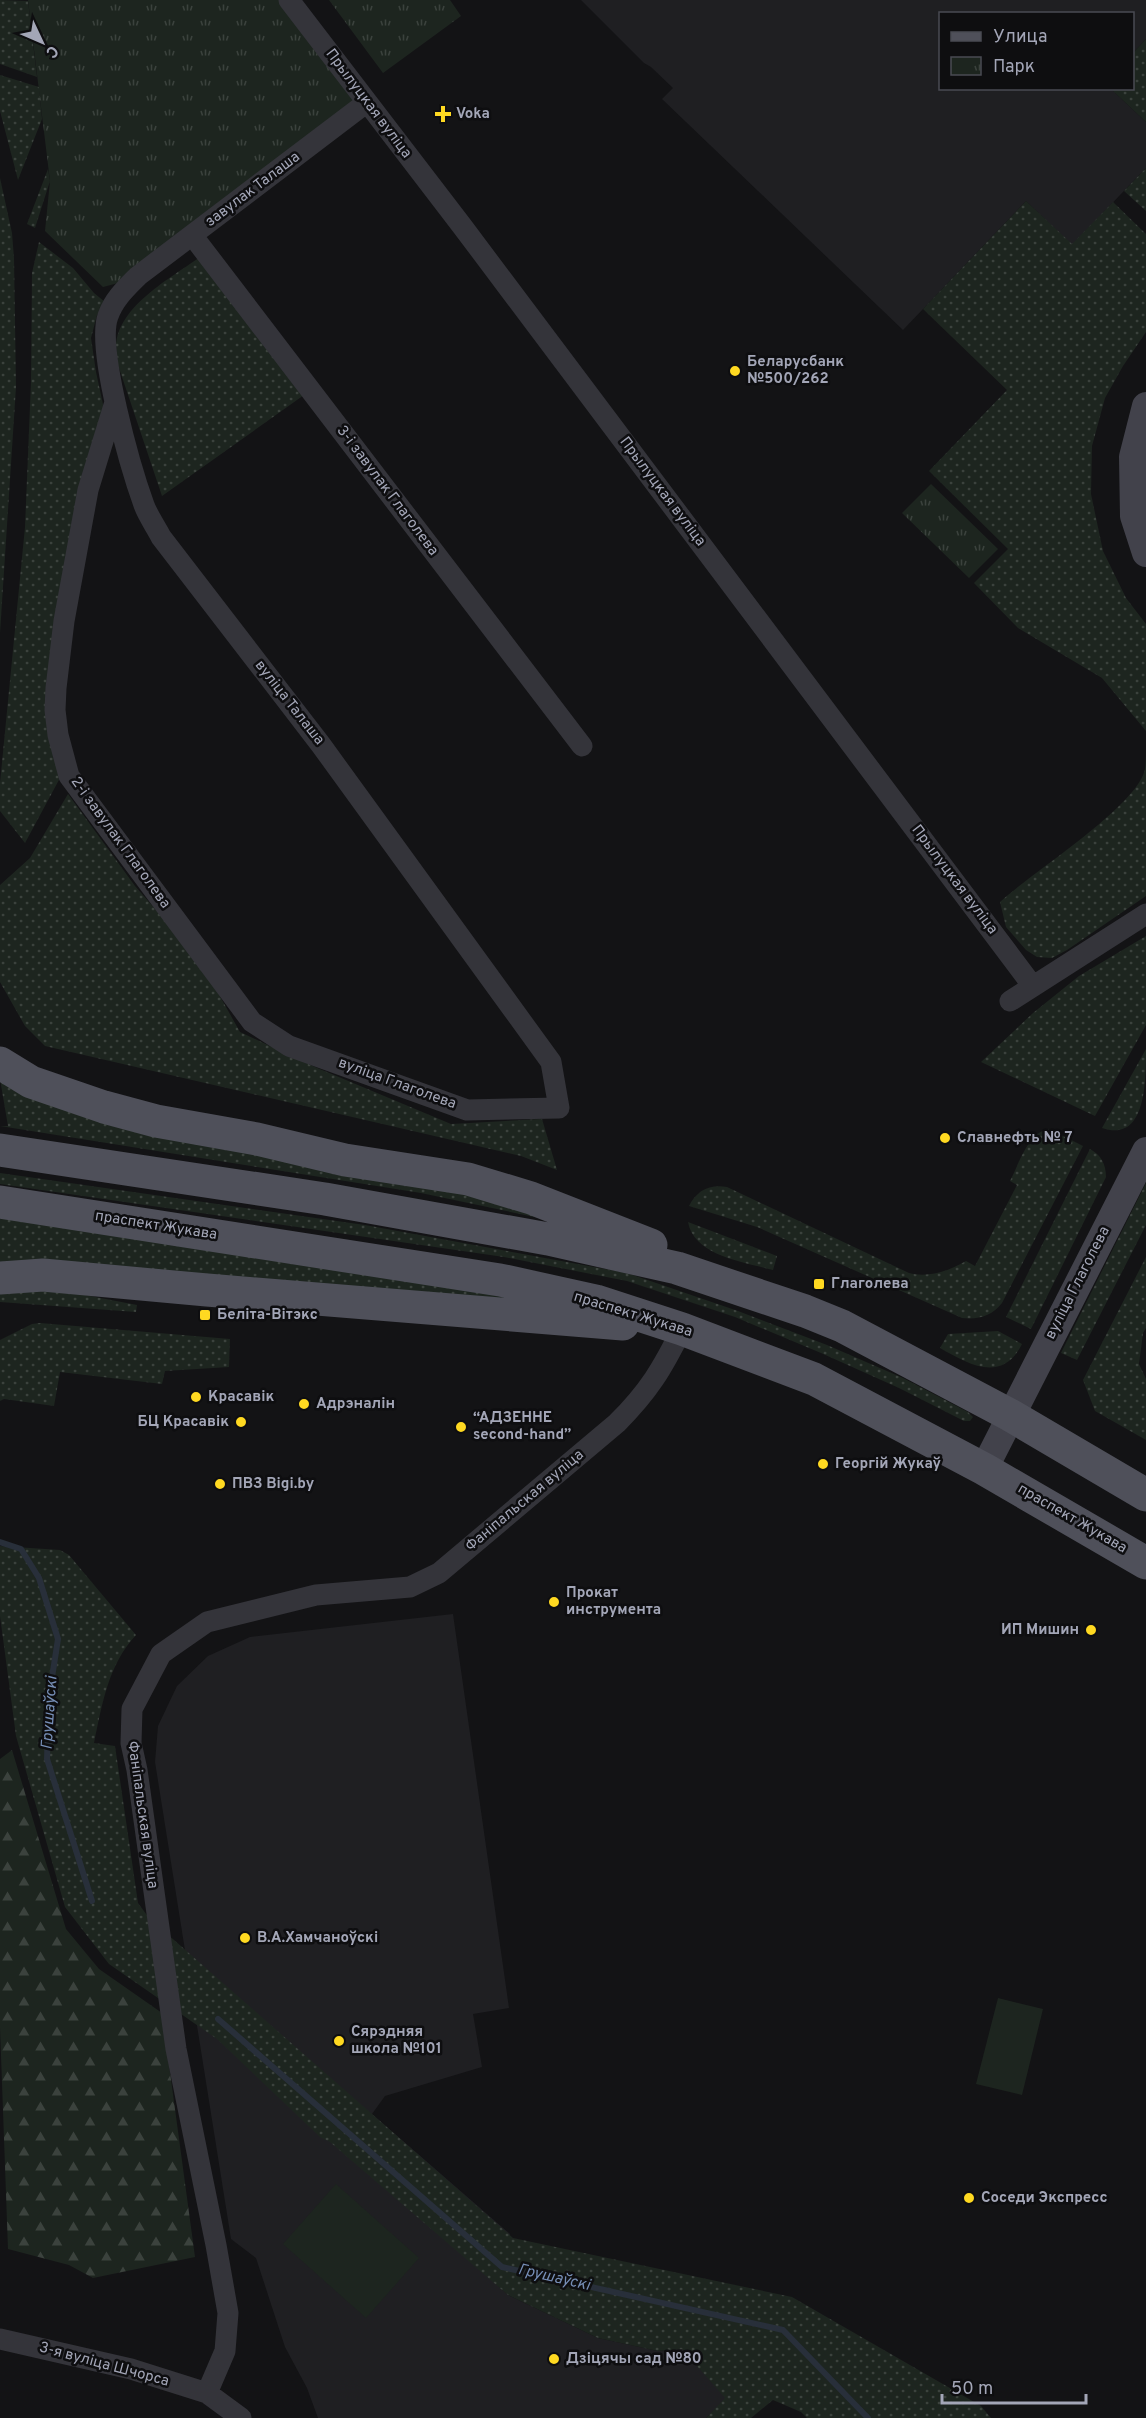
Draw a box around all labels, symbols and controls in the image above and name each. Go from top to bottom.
north arrow [12,12,72,72]
legend [939,12,1134,90]
text: Улица [993,26,1047,49]
text: С [41,40,62,62]
street label: Прылуцкая вуліца [321,46,415,162]
text: Парк [993,56,1035,79]
marker: Voka [434,105,452,123]
place label: Voka [456,105,490,124]
street label: завулак Талаша [202,148,304,232]
place label: Беларусбанк №500/262 [747,353,844,389]
marker: Беларусбанк №500/262 [728,364,742,378]
street label: 3-і завулак Глаголева [332,422,442,560]
street label: Прылуцкая вуліца [615,434,709,550]
street label: вуліца Талаша [250,657,328,749]
street label: 2-і завулак Глаголева [66,773,174,913]
street label: Прылуцкая вуліца [907,822,1001,938]
street label: вуліца Глаголева [335,1054,459,1114]
place label: Славнефть № 7 [957,1129,1073,1148]
marker: Славнефть № 7 [938,1131,952,1145]
street label: праспект Жукава [94,1207,218,1245]
street label: вуліца Глаголева [1041,1223,1115,1343]
place label: Глаголева [831,1275,909,1294]
marker: Глаголева [812,1277,826,1291]
street label: праспект Жукава [571,1288,695,1342]
place label: Беліта-Вітэкс [217,1306,318,1325]
marker: Беліта-Вітэкс [198,1308,212,1322]
place label: Красавік [208,1388,274,1407]
marker: Красавік [189,1390,203,1404]
place label: Адрэналін [316,1395,395,1414]
marker: Адрэналін [297,1397,311,1411]
place label: “АДЗЕННЕ second-hand” [473,1409,571,1445]
place label: БЦ Красавік [137,1413,229,1432]
marker: БЦ Красавік [234,1415,248,1429]
marker: “АДЗЕННЕ second-hand” [454,1420,468,1434]
street label: Фаніпальская вуліца [462,1446,588,1556]
place label: Георгій Жукаў [835,1455,942,1474]
marker: Георгій Жукаў [816,1457,830,1471]
place label: ПВЗ Bigi.by [232,1475,315,1494]
marker: ПВЗ Bigi.by [213,1477,227,1491]
street label: праспект Жукава [1014,1480,1130,1558]
place label: Прокат инструмента [566,1584,661,1620]
marker: Прокат инструмента [547,1595,561,1609]
place label: ИП Мишин [1001,1621,1079,1640]
marker: ИП Мишин [1084,1623,1098,1637]
water label: Грушаўскі [37,1675,63,1750]
street label: Фаніпальская вуліца [122,1740,162,1890]
place label: В.А.Хамчаноўскі [257,1929,378,1948]
marker: В.А.Хамчаноўскі [238,1931,252,1945]
place label: Сярэдняя школа №101 [351,2023,442,2059]
marker: Сярэдняя школа №101 [332,2034,346,2048]
place label: Соседи Экспресс [981,2189,1108,2208]
marker: Соседи Экспресс [962,2191,976,2205]
water label: Грушаўскі [516,2260,593,2296]
street label: 3-я вуліца Шчорса [37,2339,171,2391]
place label: Дзіцячы сад №80 [566,2350,702,2369]
marker: Дзіцячы сад №80 [547,2352,561,2366]
scale bar [942,2367,1086,2405]
text: 50 m [951,2378,993,2401]

